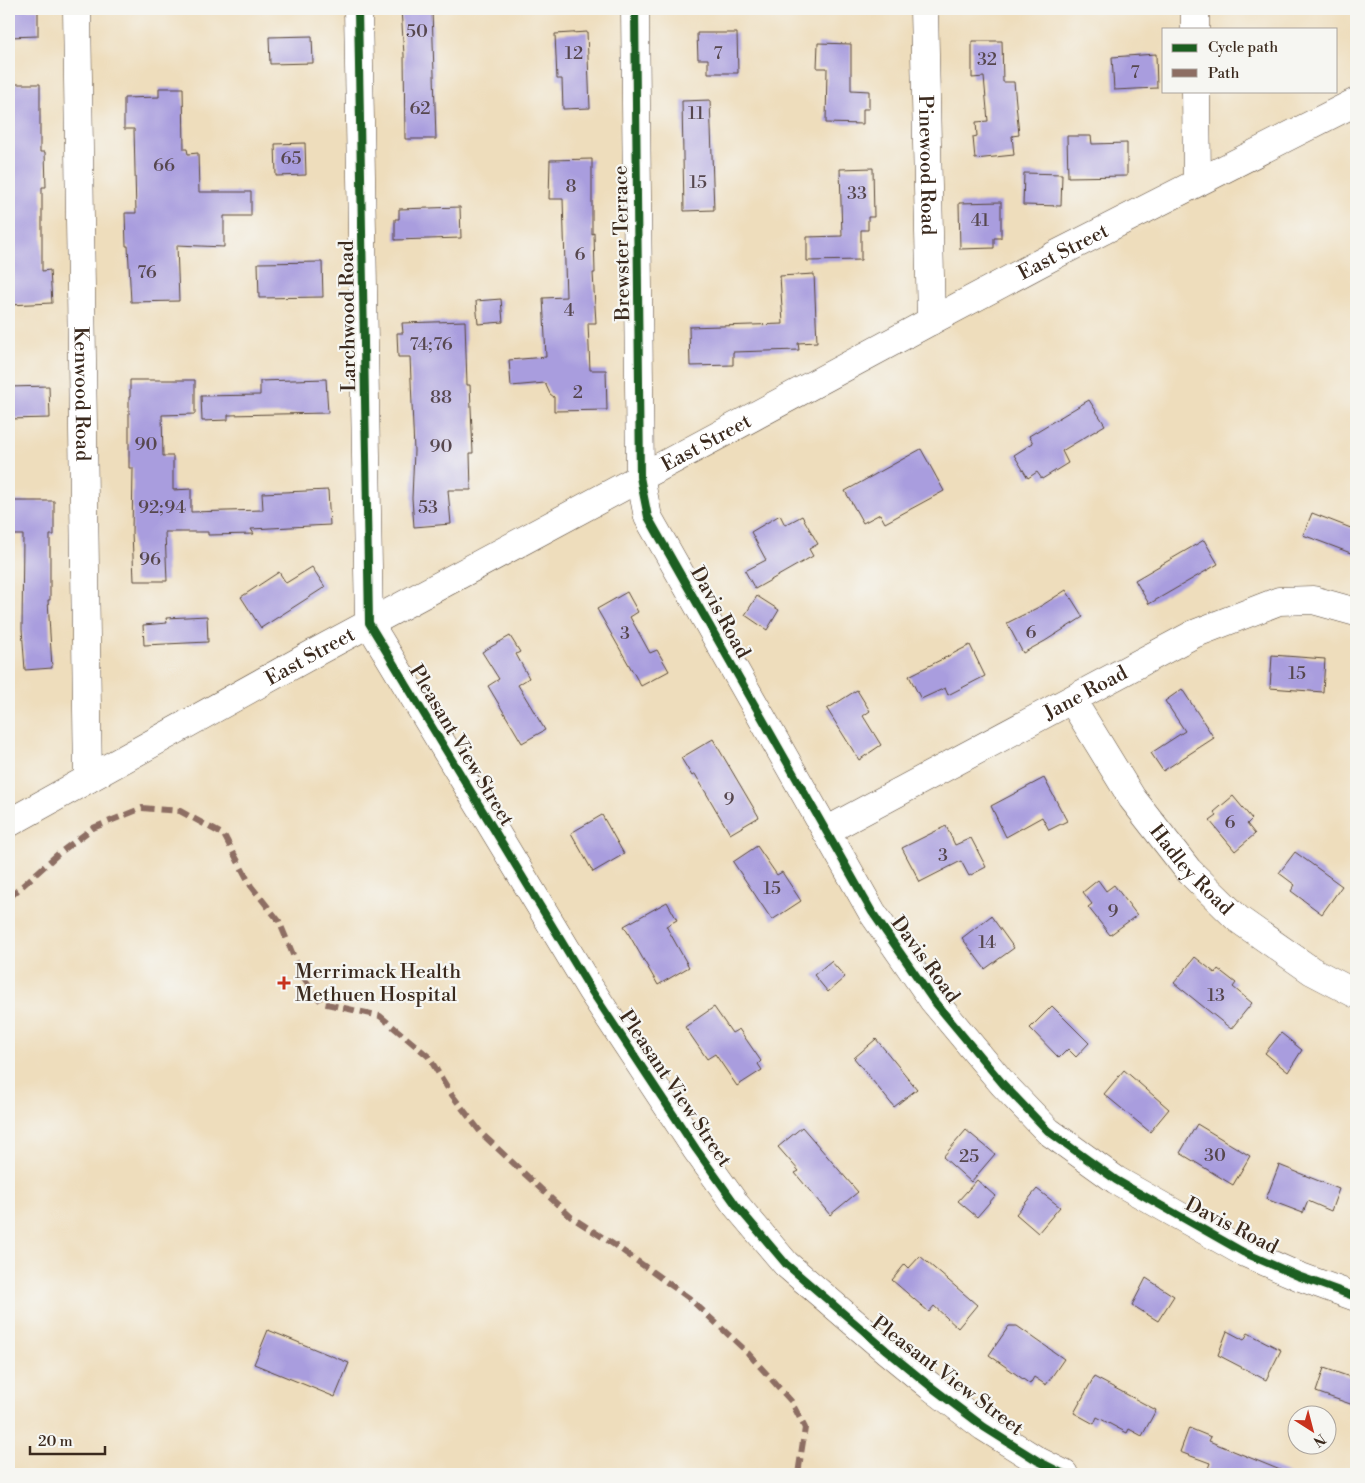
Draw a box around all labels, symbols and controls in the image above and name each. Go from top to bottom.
house number: 50 [406,20,428,43]
legend [1162,28,1338,92]
text: Cycle path [1208,38,1278,57]
house number: 12 [565,42,583,65]
house number: 7 [713,42,723,65]
house number: 32 [977,48,997,71]
house number: 7 [1130,61,1140,84]
text: Path [1208,64,1240,83]
street label: Pinewood Road [912,95,940,236]
house number: 62 [409,97,431,120]
house number: 11 [688,102,704,125]
house number: 65 [281,147,301,170]
house number: 66 [153,154,175,177]
street label: Brewster Terrace [609,165,636,322]
house number: 15 [689,171,707,194]
house number: 8 [565,175,577,198]
house number: 33 [847,182,867,205]
house number: 41 [971,209,989,232]
street label: East Street [1014,219,1113,286]
street label: Larchwood Road [335,239,362,392]
house number: 6 [575,243,586,266]
house number: 76 [137,261,157,284]
house number: 4 [564,299,575,322]
street label: Kenwood Road [68,327,94,462]
house number: 74;76 [409,333,453,356]
house number: 2 [573,381,583,404]
house number: 88 [430,386,452,409]
street label: East Street [657,409,756,478]
house number: 90 [135,433,157,456]
house number: 90 [430,435,452,458]
house number: 92;94 [138,496,186,519]
house number: 53 [418,496,438,519]
house number: 96 [139,548,161,571]
street label: Davis Road [684,562,755,664]
house number: 6 [1026,621,1037,644]
house number: 3 [620,622,630,645]
street label: East Street [261,623,359,692]
street label: Pleasant View Street [403,661,519,831]
street label: Jane Road [1039,661,1133,727]
house number: 15 [1288,662,1306,685]
house number: 9 [724,788,735,811]
house number: 6 [1225,811,1236,834]
street label: Hadley Road [1143,820,1238,922]
house number: 3 [938,844,948,867]
house number: 15 [763,877,781,900]
house number: 9 [1108,900,1119,923]
street label: Davis Road [885,912,965,1009]
house number: 14 [978,931,996,954]
place label: Merrimack Health Methuen Hospital [295,960,461,1008]
marker: Merrimack Health Methuen Hospital [277,976,291,990]
house number: 13 [1207,984,1225,1007]
street label: Pleasant View Street [613,1006,737,1172]
house number: 30 [1204,1144,1226,1167]
house number: 25 [959,1145,979,1168]
street label: Davis Road [1181,1192,1283,1261]
street label: Pleasant View Street [866,1311,1028,1442]
north arrow [1288,1406,1338,1456]
scale bar [30,1423,105,1455]
text: N [1309,1429,1329,1450]
text: 20 m [38,1432,73,1451]

